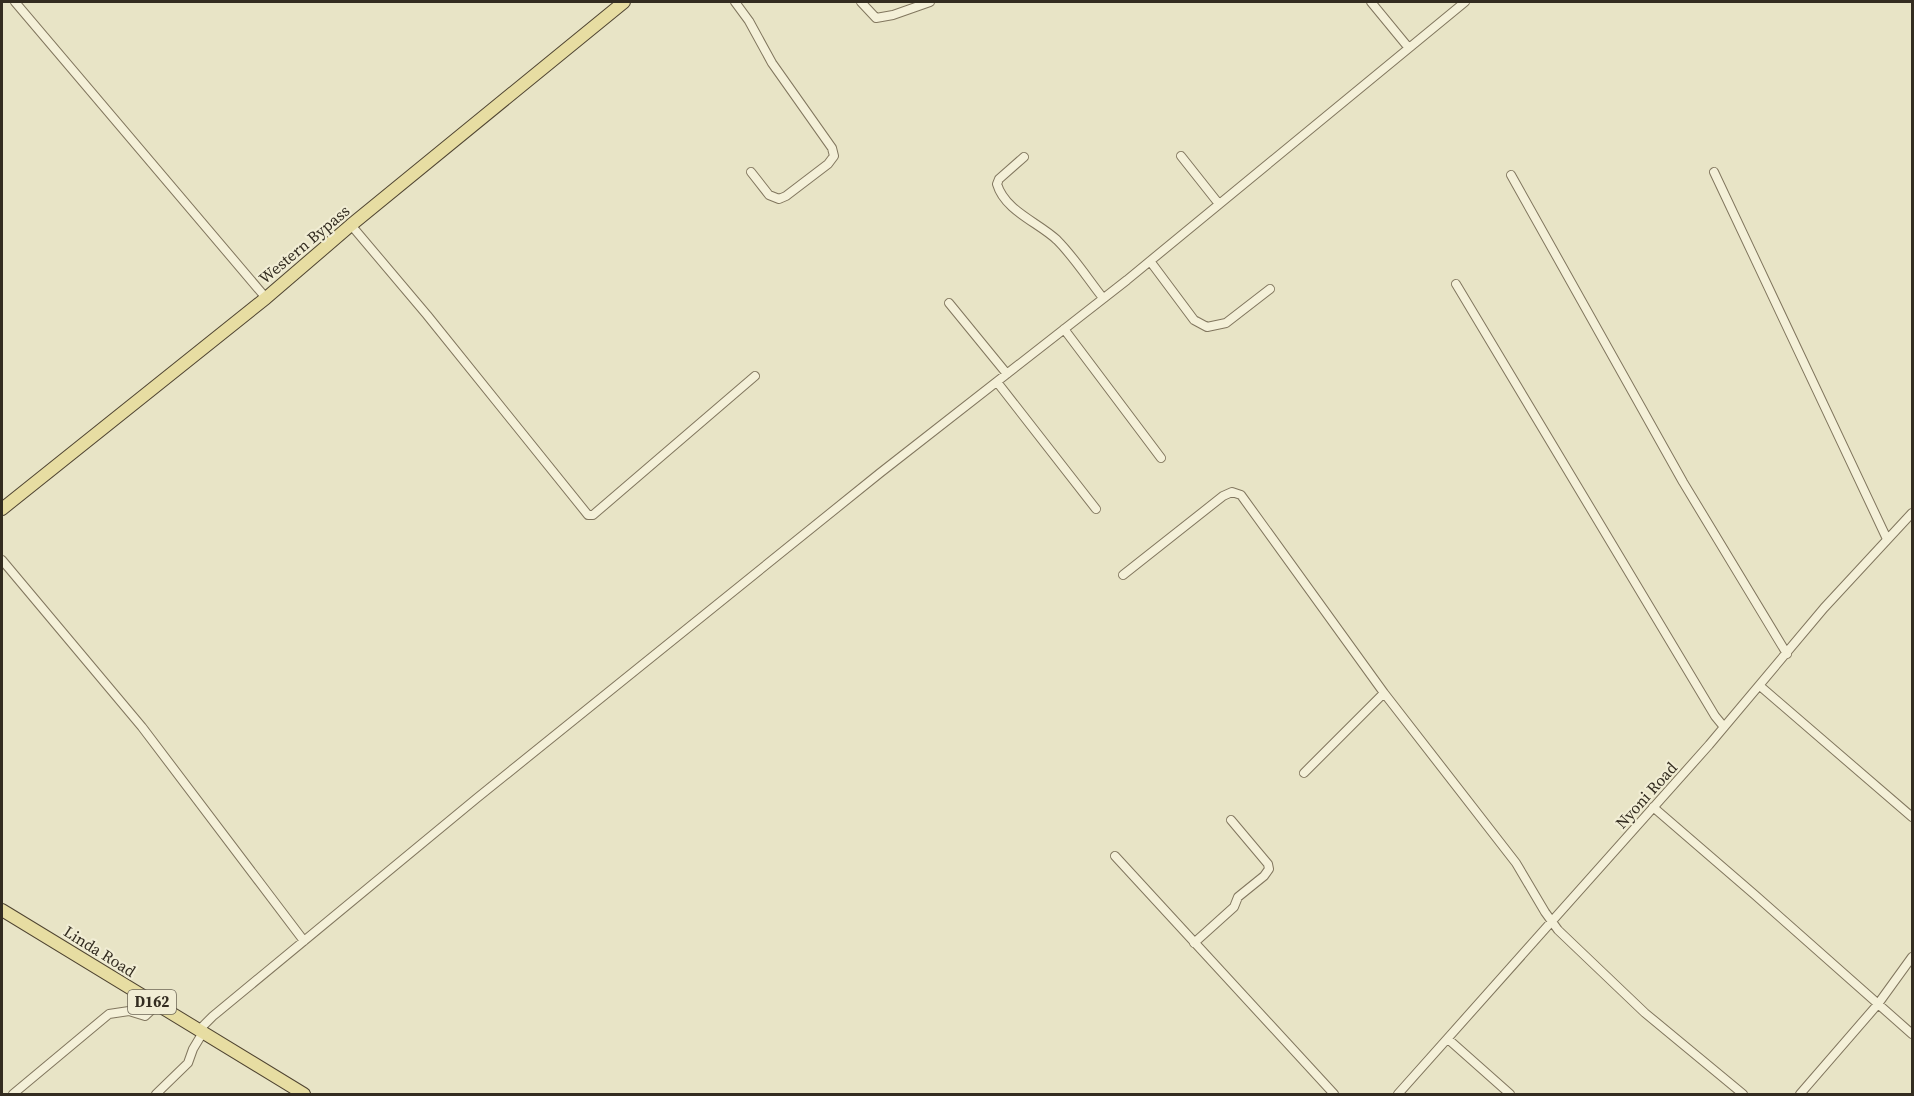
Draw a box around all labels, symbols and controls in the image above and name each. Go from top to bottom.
street label: Western Bypass [254,199,354,289]
street label: Nyoni Road [1610,757,1682,833]
street label: Linda Road [60,920,140,982]
road number: D162 [128,990,176,1014]

